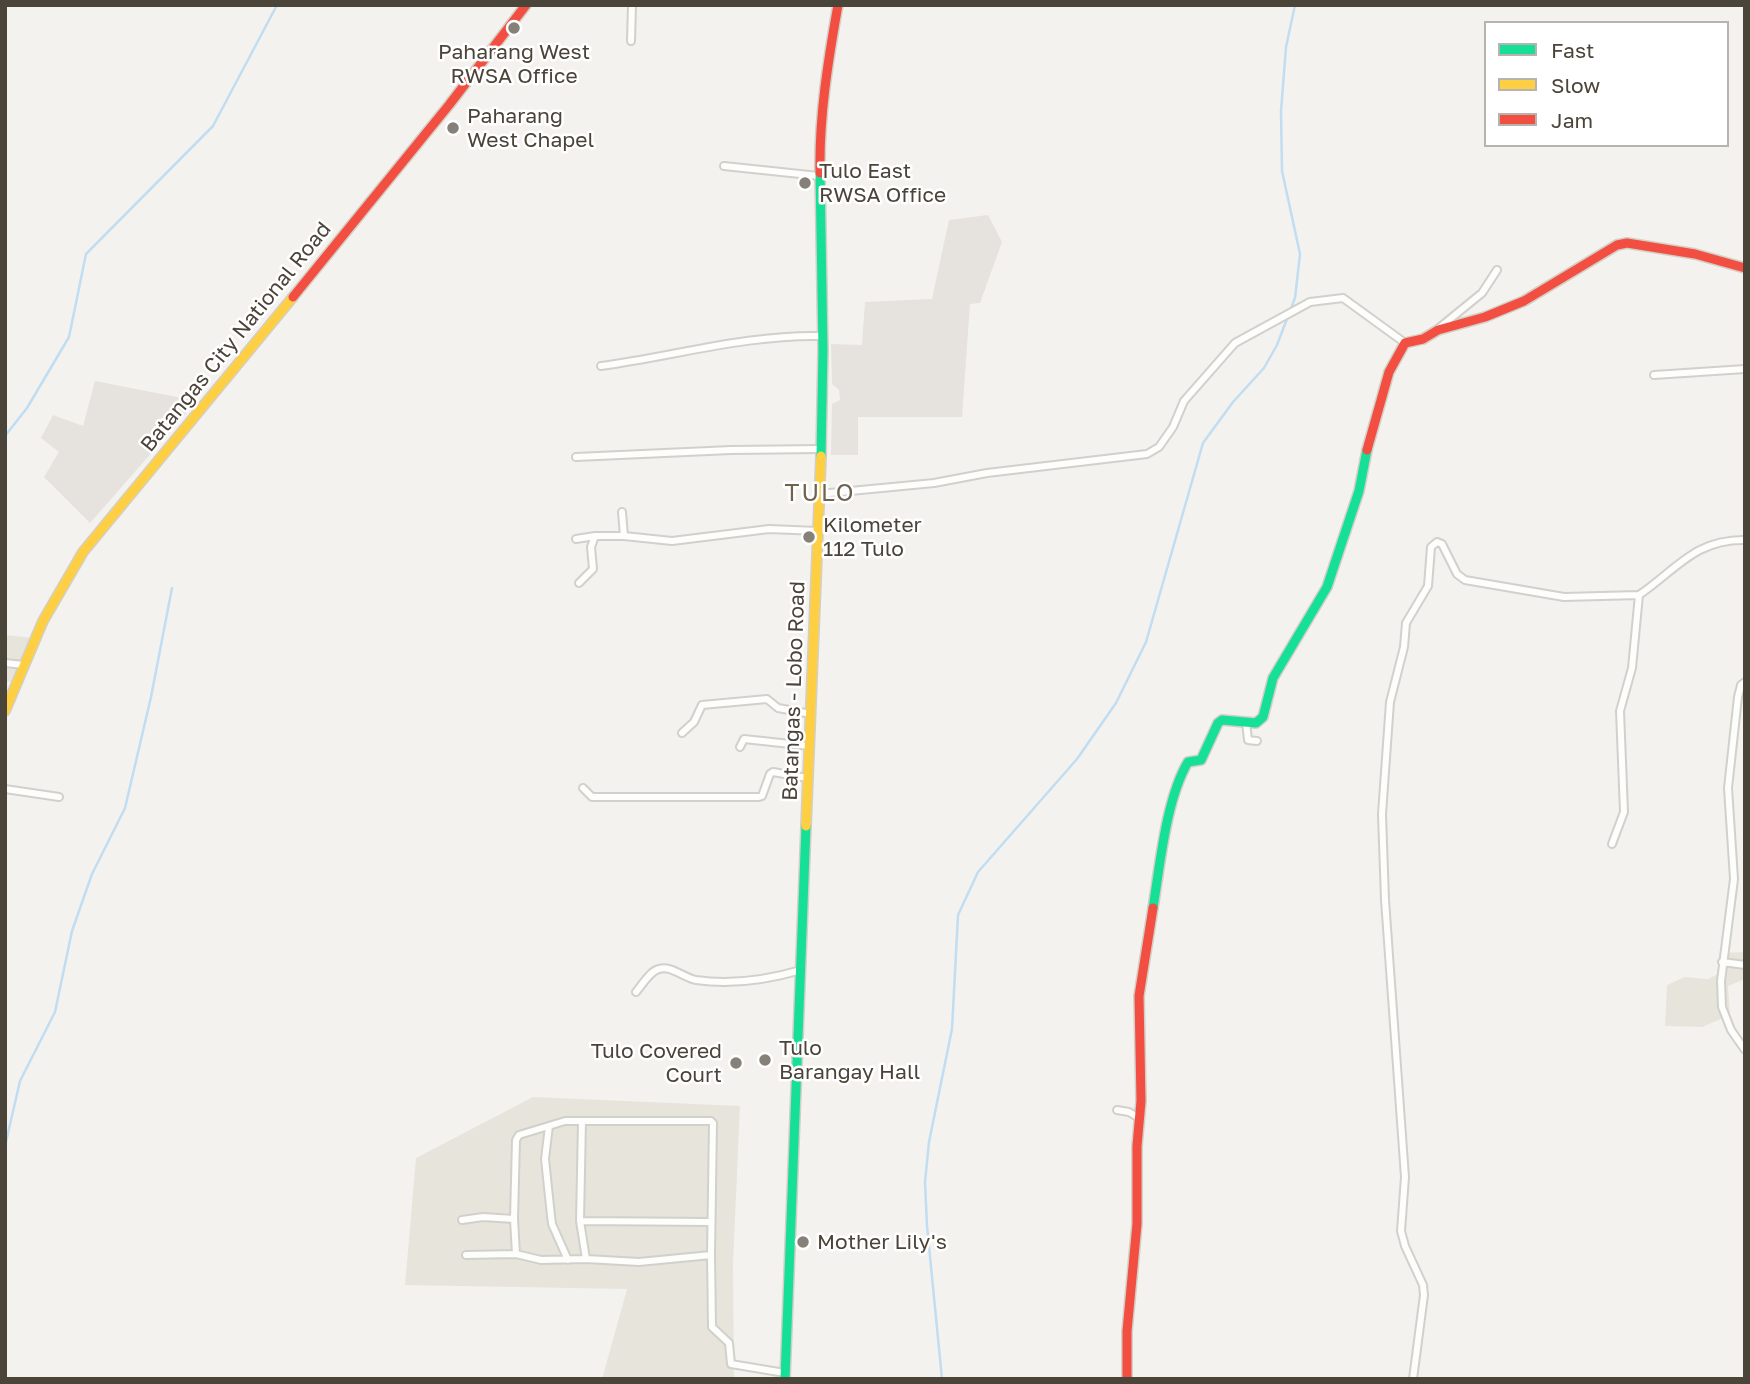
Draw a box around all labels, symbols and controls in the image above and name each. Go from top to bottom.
marker: Paharang West RWSA Office [506,20,522,36]
legend [1484,21,1729,147]
text: Fast [1551,37,1594,63]
place label: Paharang West RWSA Office [438,39,590,89]
text: Slow [1551,72,1600,98]
place label: Paharang West Chapel [467,103,594,153]
text: Jam [1551,107,1593,133]
marker: Paharang West Chapel [445,120,461,136]
place label: Tulo East RWSA Office [819,158,946,208]
marker: Tulo East RWSA Office [797,175,813,191]
street label: Batangas City National Road [136,217,336,457]
district label: TULO [785,479,855,507]
place label: Kilometer 112 Tulo [823,512,922,562]
marker: Kilometer 112 Tulo [801,529,817,545]
street label: Batangas - Lobo Road [778,581,810,801]
place label: Tulo Barangay Hall [779,1035,920,1085]
place label: Tulo Covered Court [591,1038,722,1088]
marker: Tulo Barangay Hall [757,1052,773,1068]
marker: Tulo Covered Court [728,1055,744,1071]
place label: Mother Lily's [817,1229,947,1255]
marker: Mother Lily's [795,1234,811,1250]

